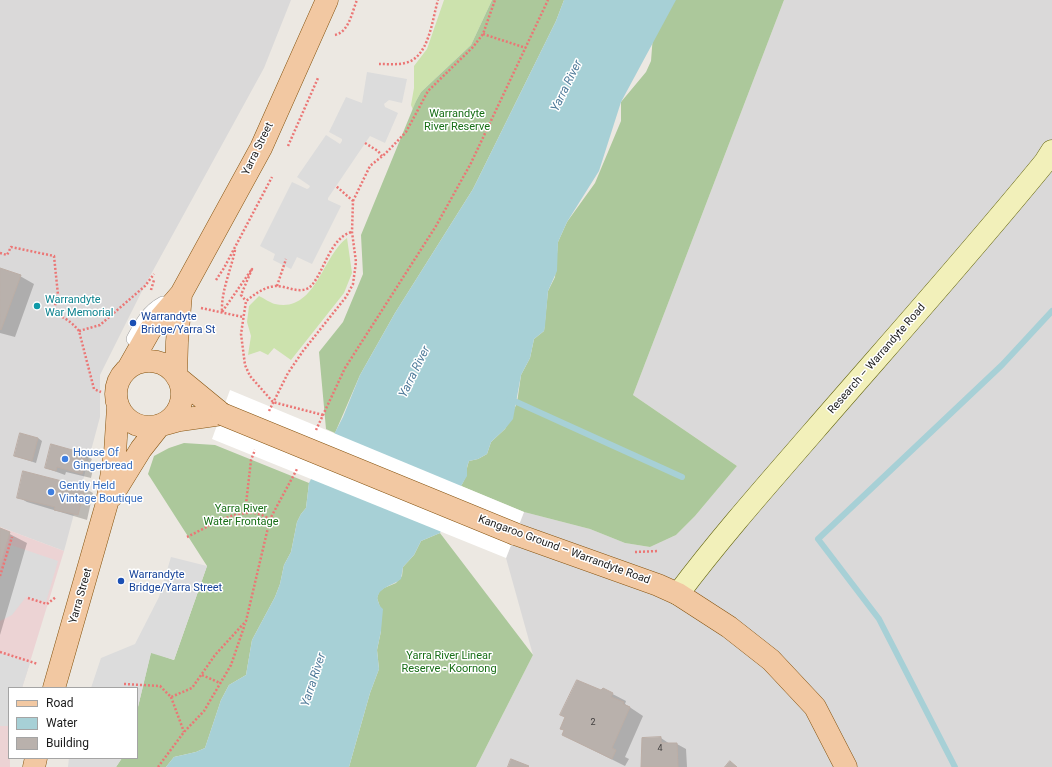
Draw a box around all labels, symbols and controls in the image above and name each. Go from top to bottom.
water label: Yarra River [548,58,586,114]
park label: Warrandyte River Reserve [424,107,490,133]
street label: Yarra Street [240,120,276,178]
place label: Warrandyte War Memorial [45,293,113,319]
marker: Warrandyte War Memorial [32,301,42,311]
street label: Research – Warrandyte Road [825,301,929,417]
place label: Warrandyte Bridge/Yarra St [141,310,215,336]
marker: Warrandyte Bridge/Yarra St [128,318,138,328]
water label: Yarra River [396,344,434,400]
place label: House Of Gingerbread [73,446,133,472]
marker: House Of Gingerbread [60,454,70,464]
place label: Gently Held Vintage Boutique [59,479,143,505]
marker: Gently Held Vintage Boutique [46,487,56,497]
park label: Yarra River Water Frontage [204,502,278,528]
street label: Kangaroo Ground – Warrandyte Road [476,513,652,587]
street label: Yarra Street [67,567,95,625]
place label: Warrandyte Bridge/Yarra Street [129,568,222,594]
marker: Warrandyte Bridge/Yarra Street [116,576,126,586]
park label: Yarra River Linear Reserve - Koornong [401,649,497,675]
water label: Yarra River [299,651,329,709]
legend [8,687,138,759]
text: Road [46,696,74,710]
text: Water [46,716,77,730]
house number: 2 [590,718,596,728]
text: Building [46,736,89,750]
house number: 4 [657,744,663,754]

